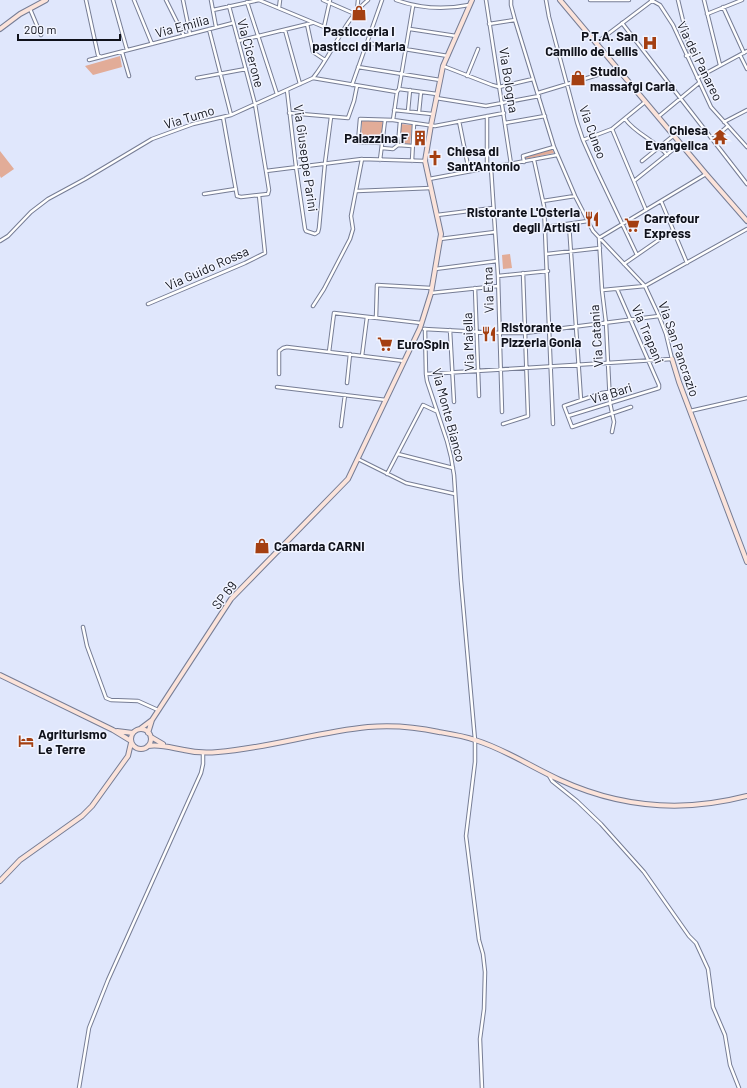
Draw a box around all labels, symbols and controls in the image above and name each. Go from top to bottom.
shop icon: Pasticceria I pasticci di Maria [350,4,368,22]
street label: Via Emilia [153,11,211,41]
scale bar [18,16,120,42]
street label: Via Cicerone [234,17,268,89]
street label: Via dei Panareo [674,18,726,104]
text: 200 m [24,22,56,36]
place label: Pasticceria I pasticci di Maria [312,23,406,54]
place label: P.T.A. San Camillo de Lellis [545,28,638,59]
hospital icon: P.T.A. San Camillo de Lellis [641,34,659,52]
street label: Via Bologna [496,46,522,114]
place label: Studio massafgi Carla [590,63,675,94]
shop icon: Studio massafgi Carla [569,69,587,87]
street label: Via Tumo [162,102,216,132]
street label: Via Giuseppe Parini [291,103,321,213]
street label: Via Cuneo [576,103,610,161]
place label: Chiesa Evangelica [645,122,708,153]
temple icon: Chiesa Evangelica [711,128,729,146]
building icon: Palazzina F [411,129,429,147]
place label: Palazzina F [344,130,409,146]
place label: Chiesa di Sant'Antonio [447,143,520,174]
church icon: Chiesa di Sant'Antonio [426,149,444,167]
place label: Ristorante L'Osteria degli Artisti [467,204,580,235]
restaurant icon: Ristorante L'Osteria degli Artisti [583,210,601,228]
place label: Carrefour Express [644,210,699,241]
supermarket icon: Carrefour Express [623,216,641,234]
street label: Via Guido Rossa [163,243,251,293]
street label: Via Etna [479,267,497,313]
street label: Via San Pancrazio [655,299,703,399]
street label: Via Trapani [628,302,668,366]
street label: Via Catania [586,304,606,368]
street label: Via Maiella [459,312,477,372]
place label: Ristorante Pizzeria Gonia [501,319,582,350]
restaurant icon: Ristorante Pizzeria Gonia [480,325,498,343]
supermarket icon: EuroSpin [376,335,394,353]
place label: EuroSpin [397,336,449,352]
street label: Via Monte Bianco [429,366,469,464]
street label: Via Bari [588,379,634,407]
shop icon: Camarda CARNI [253,537,271,555]
place label: Camarda CARNI [274,538,365,554]
street label: SP 69 [208,578,240,612]
place label: Agriturismo Le Terre [38,726,107,757]
hotel icon: Agriturismo Le Terre [17,732,35,750]

